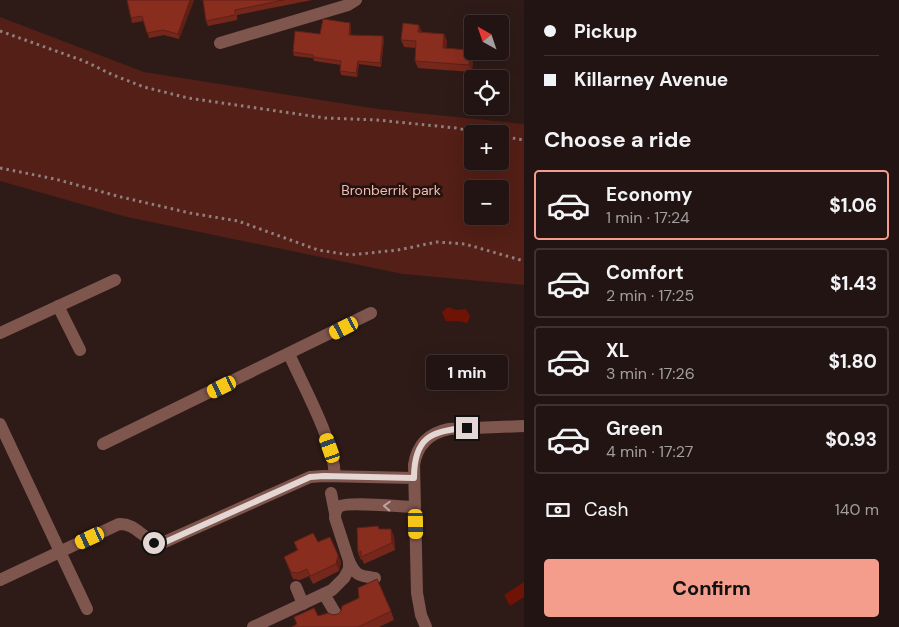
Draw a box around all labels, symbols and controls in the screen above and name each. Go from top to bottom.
north arrow [464,15,509,60]
map controls [464,15,509,225]
text: Pickup [574,19,638,44]
text: Killarney Avenue [574,67,728,92]
button: locate [464,70,509,115]
button: + [464,125,509,170]
text: Choose a ride [544,125,692,154]
button: − [464,180,509,225]
park label: Bronberrik park [341,181,441,199]
text: Economy [606,182,693,207]
icon: car [546,183,591,228]
text: $1.06 [829,193,877,218]
text: 1 min · 17:24 [606,207,690,228]
text: Comfort [606,260,684,285]
icon: car [546,261,591,306]
text: $1.43 [830,271,877,296]
text: 2 min · 17:25 [606,285,694,306]
car [327,315,360,341]
text: XL [606,338,629,363]
icon: car [546,339,591,384]
text: $1.80 [828,349,877,374]
callout: 1 min [426,356,508,390]
text: 1 min [448,362,486,383]
text: 3 min · 17:26 [606,363,695,384]
car [205,374,238,400]
text: Green [606,416,663,441]
route end [456,417,478,439]
icon: car [546,417,591,462]
text: $0.93 [825,427,877,452]
car [318,431,341,465]
text: 4 min · 17:27 [606,441,693,462]
icon: cash [544,496,572,524]
text: Cash [584,497,628,522]
text: 140 m [835,499,879,520]
one-way arrow [383,500,391,511]
car [408,509,423,539]
car [73,525,106,551]
route start [143,532,165,554]
button: Confirm [544,559,879,617]

